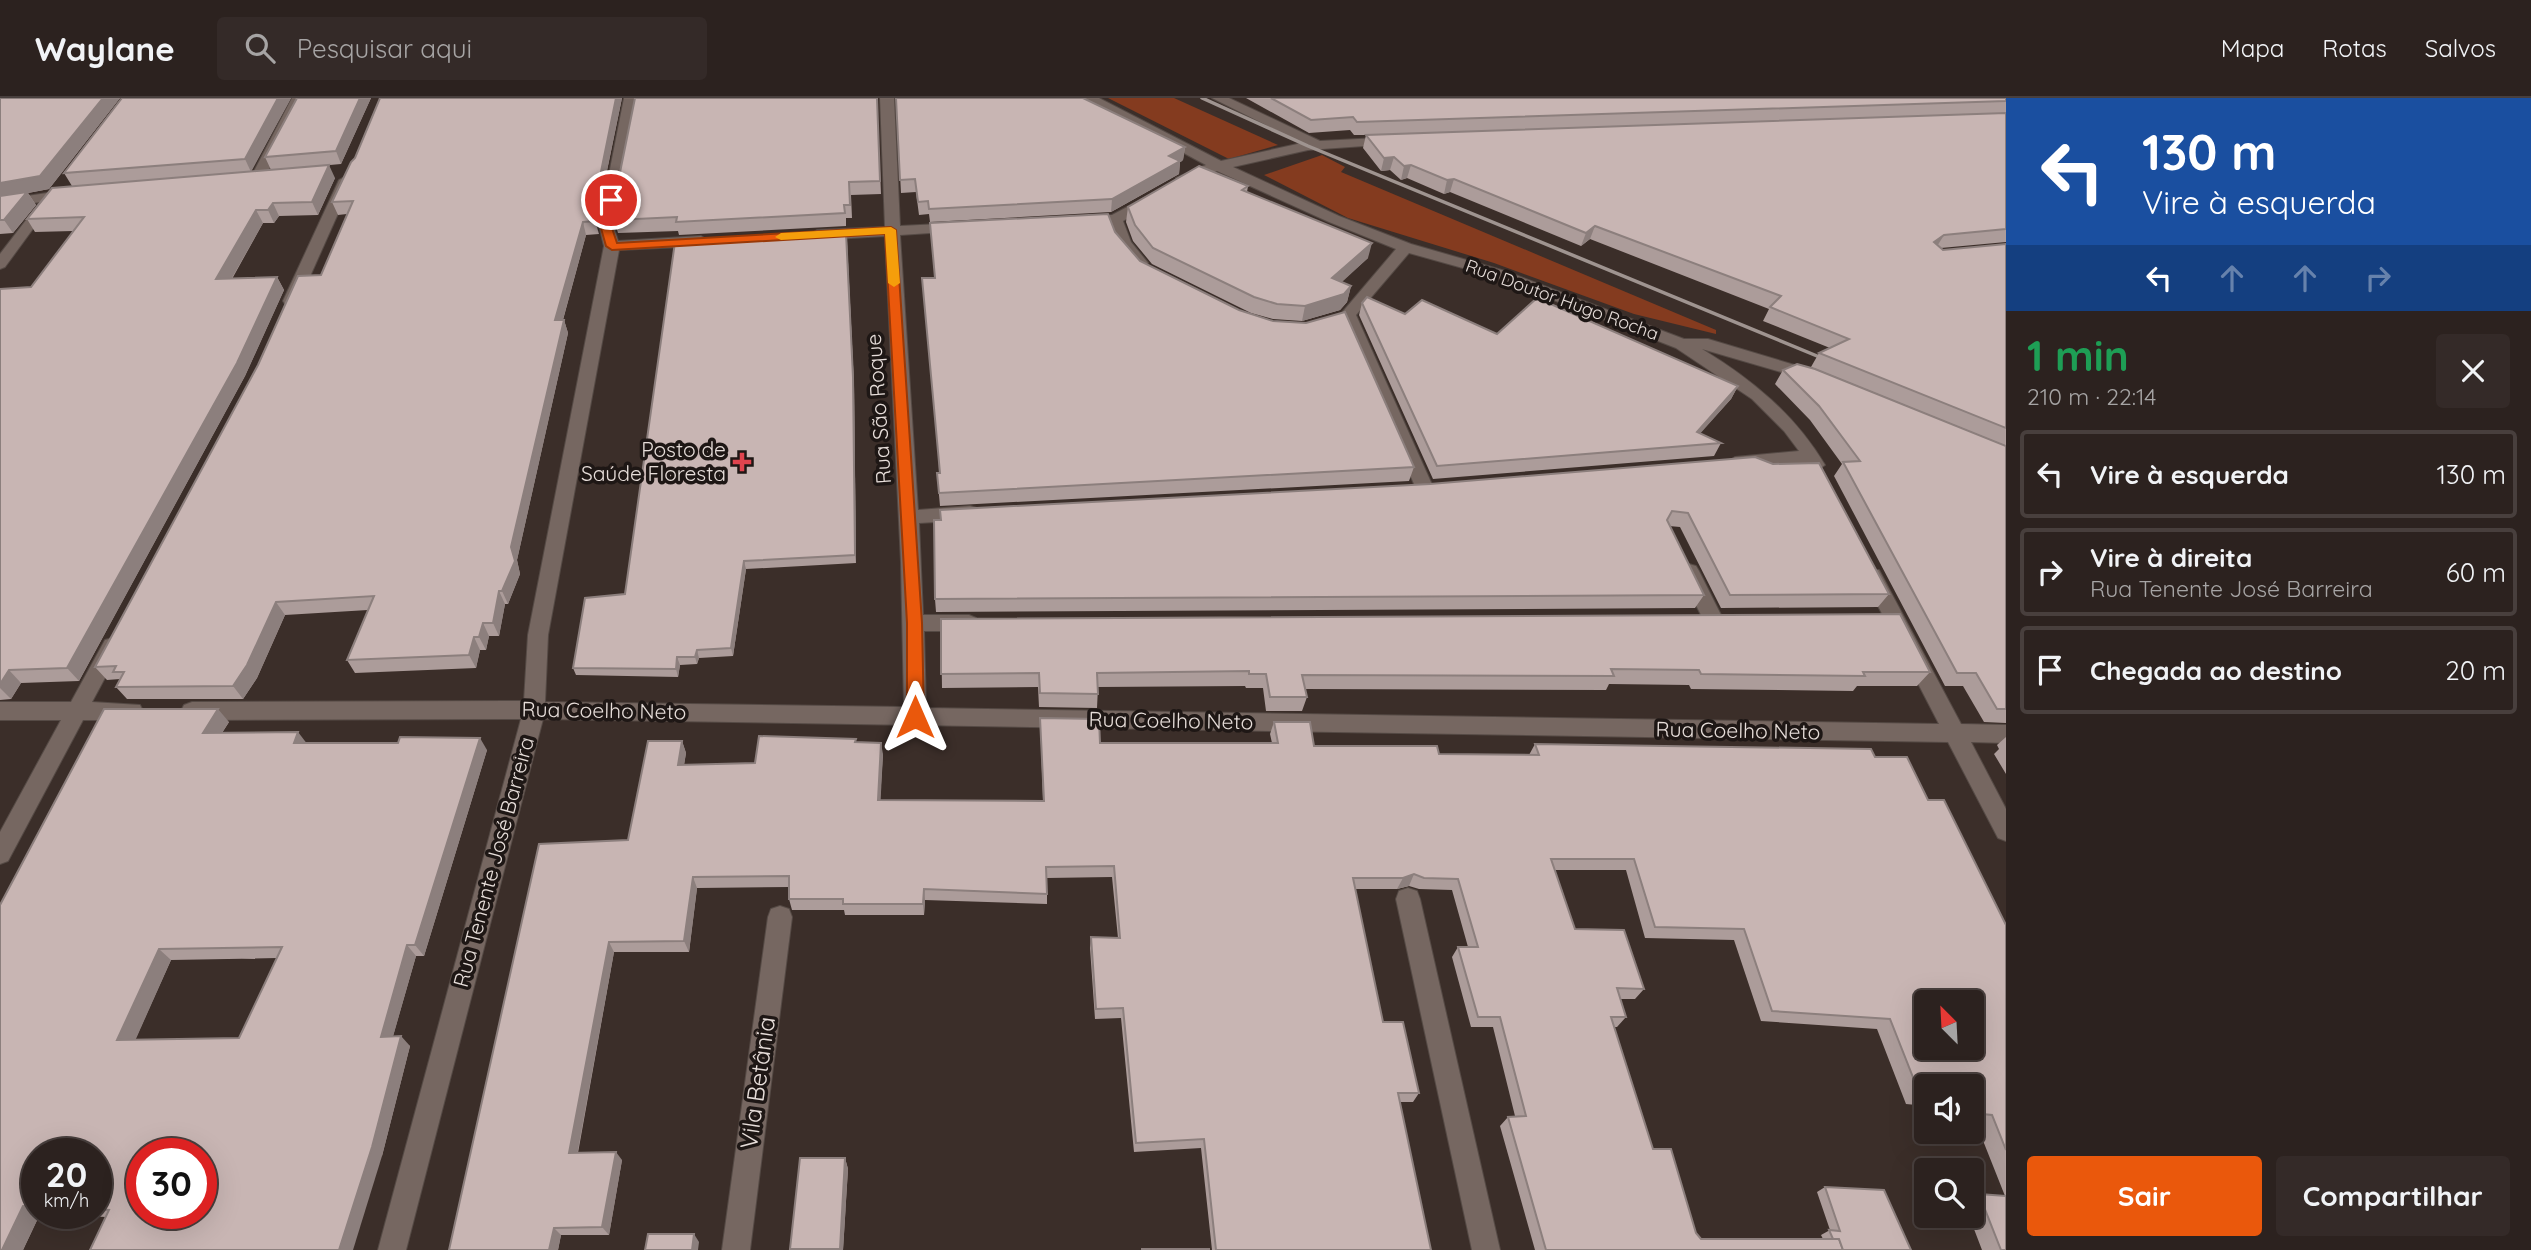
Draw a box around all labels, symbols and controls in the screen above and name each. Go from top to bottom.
search box [217,17,707,80]
text: Waylane [35,28,175,69]
icon: search [241,29,279,67]
text: Pesquisar aqui [297,32,472,65]
text: Mapa [2221,33,2284,63]
text: Rotas [2322,33,2387,63]
text: Salvos [2425,33,2496,63]
text: 130 m [2142,121,2276,182]
icon: left [2027,126,2118,217]
pin [581,170,641,230]
icon: arrive [592,181,630,219]
text: Vire à esquerda [2142,182,2376,222]
street label: Rua Doutor Hugo Rocha [1462,254,1662,345]
icon: left [2140,259,2178,297]
icon: ahead [2213,259,2251,297]
icon: ahead [2286,259,2324,297]
icon: right [2359,259,2397,297]
text: 1 min [2027,329,2129,382]
street label: Rua São Roque [860,333,896,485]
button: close [2436,334,2510,408]
text: 210 m · 22:14 [2027,382,2156,411]
place label: Posto de Saúde Floresta [581,436,726,486]
marker: Posto de Saúde Floresta [732,452,752,472]
icon: left [2031,455,2069,493]
text: Vire à esquerda [2090,458,2289,491]
text: 130 m [2436,458,2506,491]
text: Vire à direita [2090,541,2252,574]
icon: right [2031,553,2069,591]
text: 60 m [2446,556,2506,589]
text: Rua Tenente José Barreira [2090,574,2373,603]
icon: arrive [2031,651,2069,689]
text: Chegada ao destino [2090,654,2342,687]
text: 20 m [2445,654,2506,687]
position arrow [878,680,952,754]
street label: Rua Coelho Neto [522,696,687,724]
street label: Rua Coelho Neto [1089,706,1254,734]
street label: Rua Coelho Neto [1656,716,1821,744]
street label: Rua Tenente José Barreira [447,734,539,990]
north arrow [1914,990,1984,1060]
map controls [1914,990,1984,1228]
street label: Vila Betânia [733,1015,781,1151]
button: sound [1914,1074,1984,1144]
speed limit sign: 30 [126,1138,217,1229]
text: 20 [46,1152,87,1196]
button: Sair [2027,1156,2262,1236]
button: Compartilhar [2276,1156,2510,1236]
button: search [1914,1158,1984,1228]
text: km/h [44,1189,89,1212]

